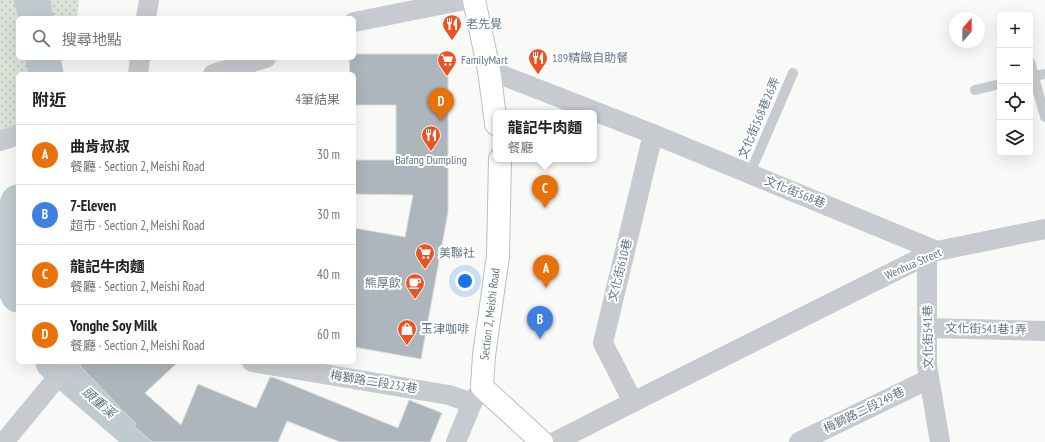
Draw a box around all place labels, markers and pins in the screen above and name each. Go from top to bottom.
restaurant icon: 老先覺 [441,13,463,41]
place label: 老先覺 [466,16,502,31]
restaurant icon: 189精緻自助餐 [527,47,549,75]
supermarket icon: FamilyMart [436,49,458,77]
place label: 189精緻自助餐 [552,50,628,65]
place label: FamilyMart [461,52,509,67]
pin: D [428,88,454,121]
restaurant icon: Bafang Dumpling [420,124,442,152]
place label: Bafang Dumpling [395,152,467,167]
pin: C [532,175,558,208]
supermarket icon: 美聯社 [414,242,436,270]
place label: 美聯社 [439,245,475,260]
pin: A [533,255,559,288]
cafe icon: 熊厚飲 [404,272,426,300]
place label: 熊厚飲 [365,275,401,290]
pin: B [527,306,553,339]
shop icon: 玉津咖啡 [396,318,418,346]
place label: 玉津咖啡 [421,321,469,336]

